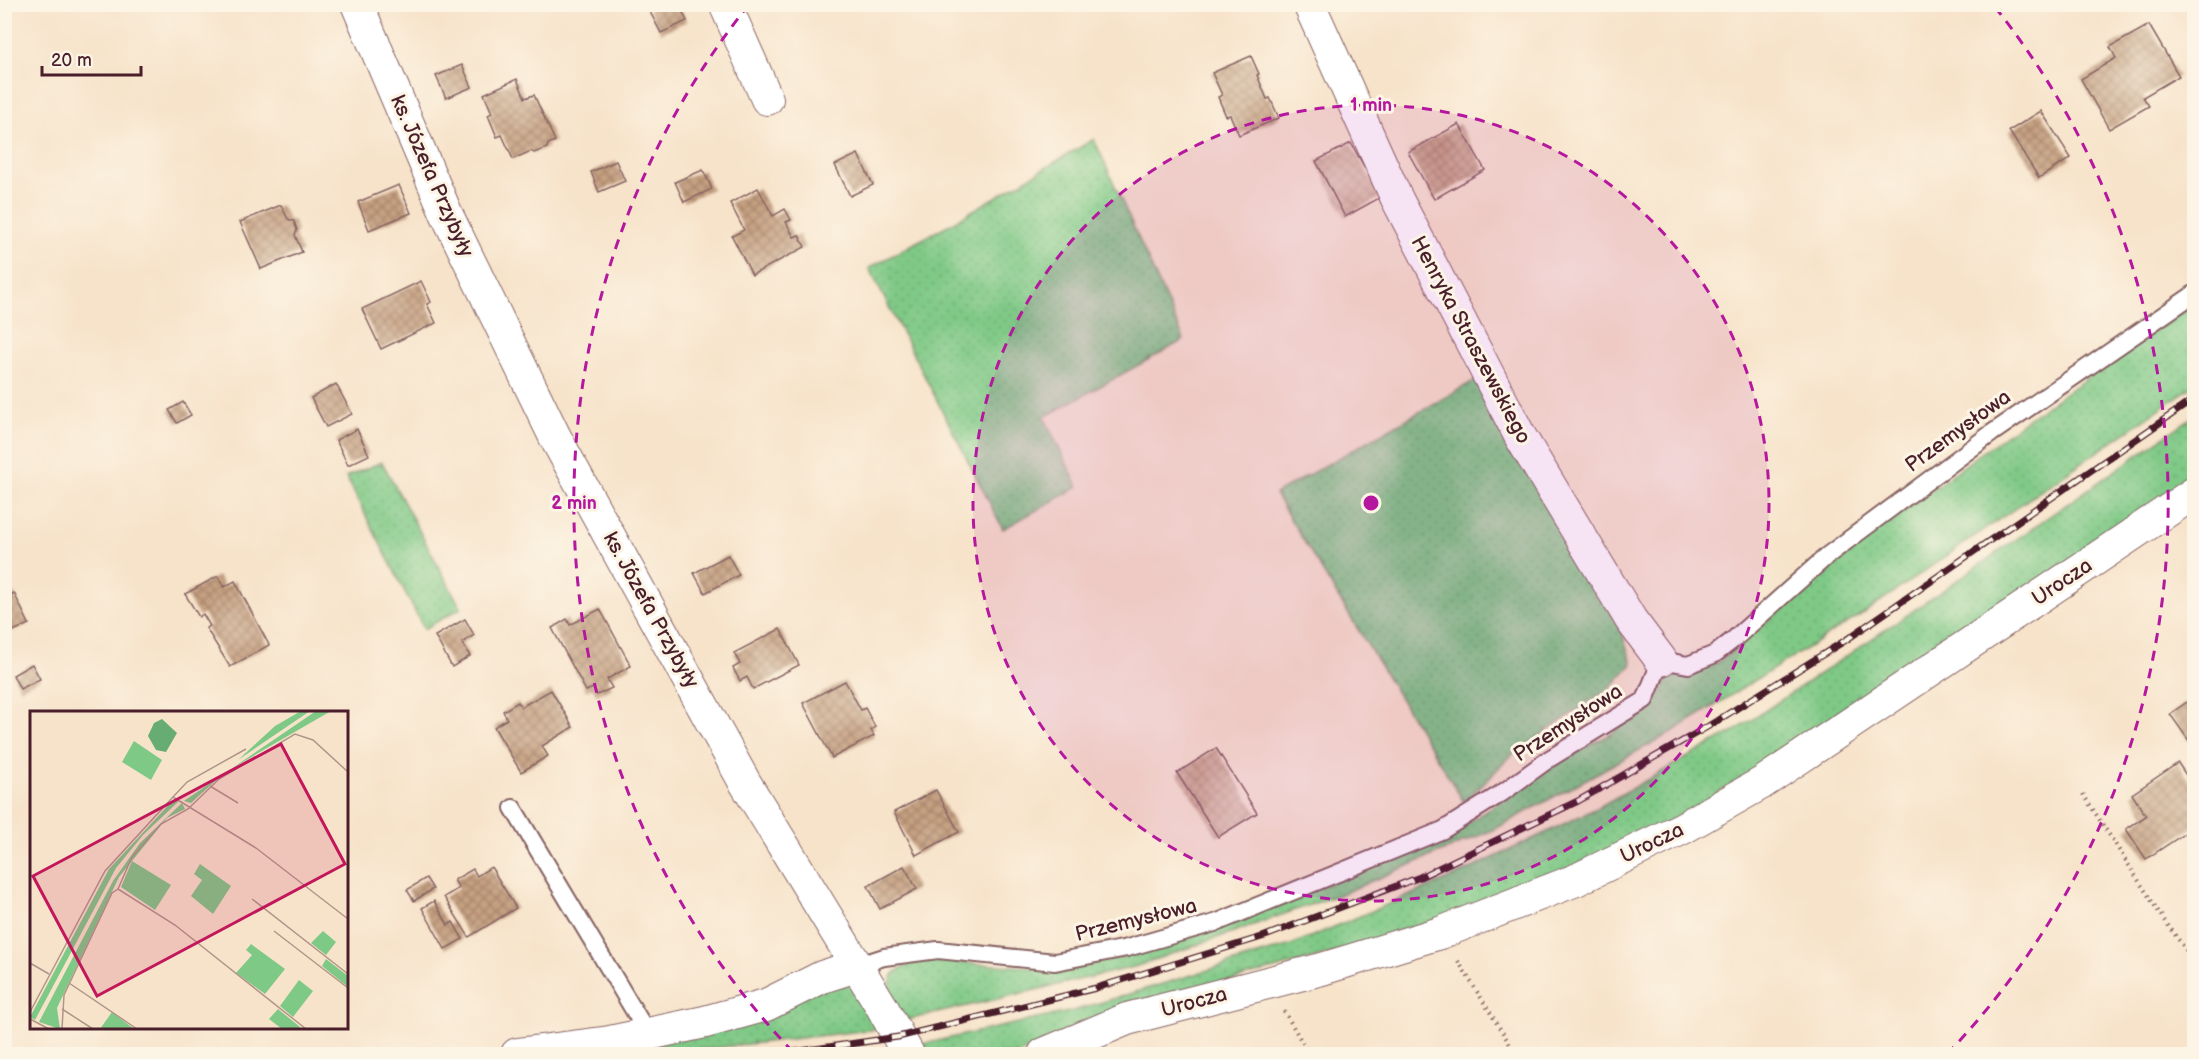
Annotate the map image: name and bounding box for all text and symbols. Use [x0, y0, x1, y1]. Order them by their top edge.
scale bar [42, 39, 141, 77]
text: 20 m [51, 50, 92, 71]
street label: ks. Józefa Przybyły [385, 91, 479, 261]
text: 1 min [1350, 95, 1392, 116]
street label: Henryka Straszewskiego [1406, 232, 1536, 448]
street label: Przemysłowa [1900, 384, 2016, 478]
text: 2 min [551, 493, 597, 514]
centre of rings [1361, 493, 1381, 513]
street label: ks. Józefa Przybyły [598, 528, 705, 693]
street label: Urocza [2027, 553, 2097, 611]
street label: Przemysłowa [1509, 679, 1627, 767]
inset map [30, 711, 348, 1029]
street label: Urocza [1616, 817, 1688, 869]
street label: Przemysłowa [1073, 893, 1199, 947]
street label: Urocza [1158, 981, 1230, 1023]

